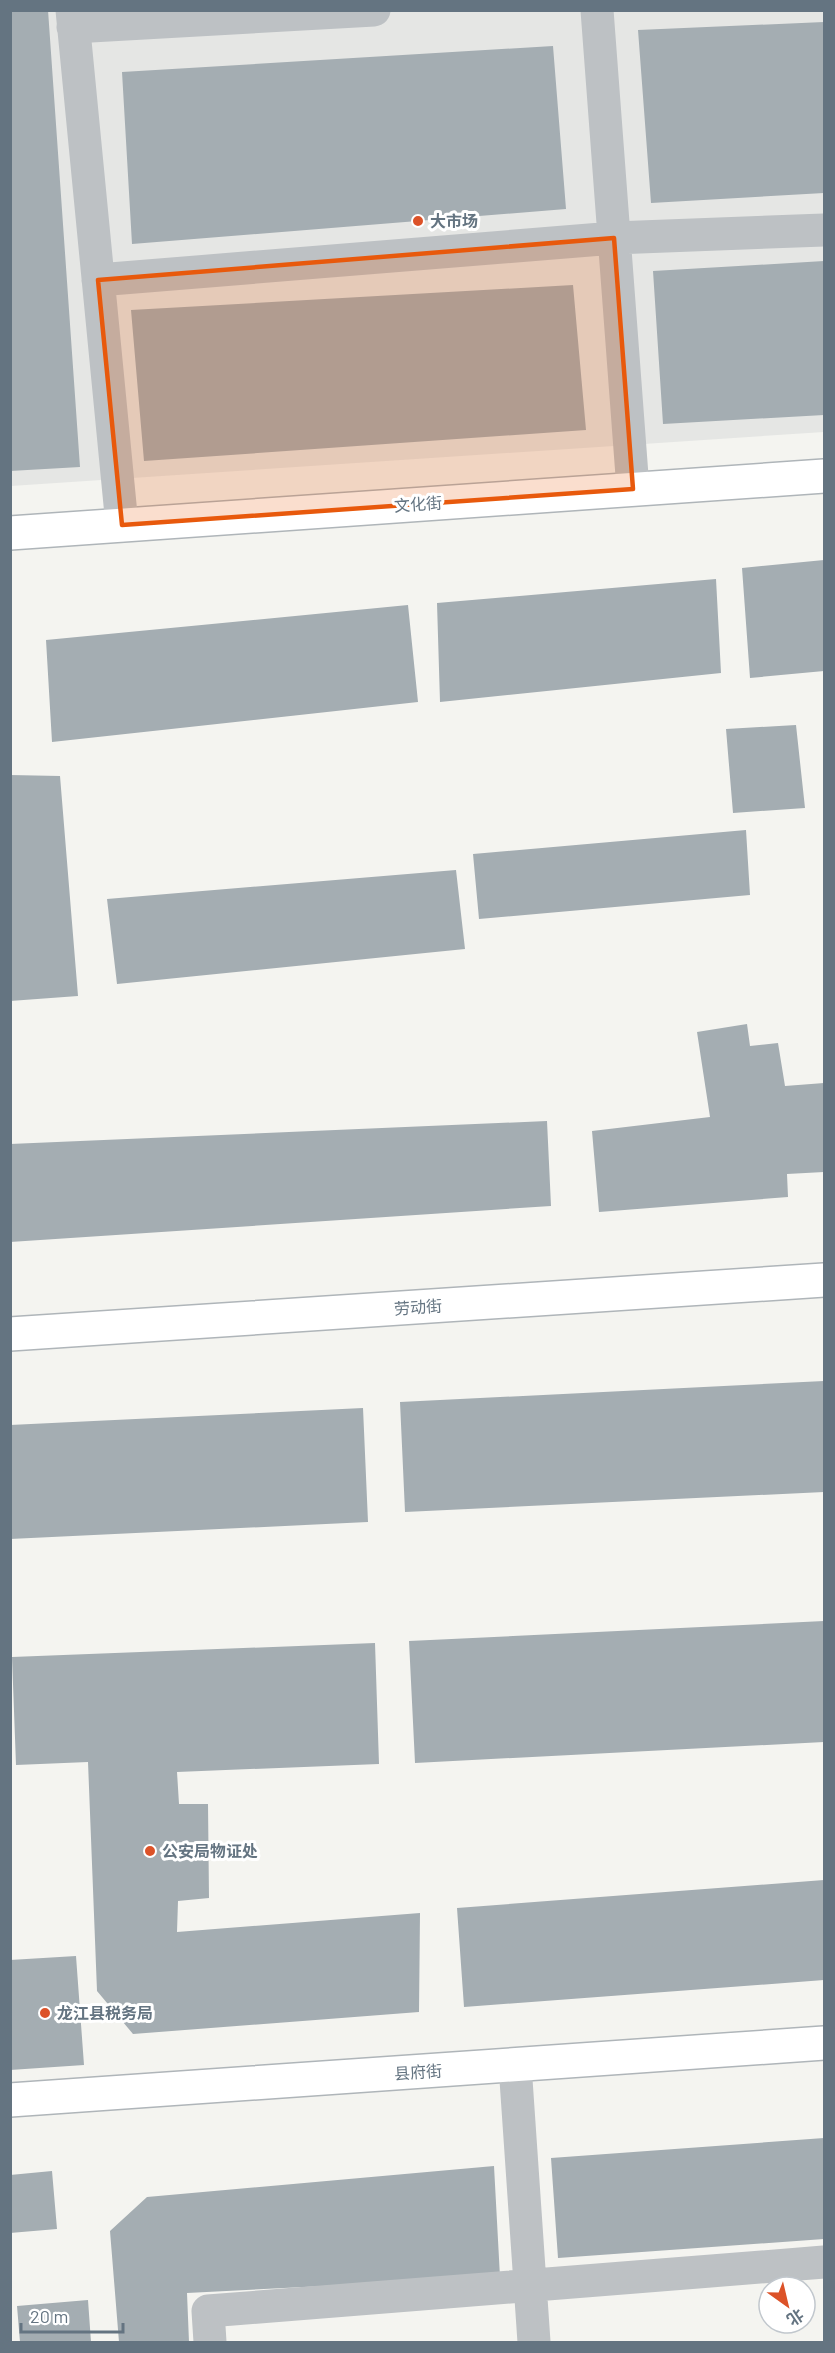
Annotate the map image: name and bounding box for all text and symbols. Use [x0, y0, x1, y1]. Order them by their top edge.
place label: 大市场 [430, 211, 478, 230]
marker: 大市场 [411, 214, 425, 228]
street label: 文化街 [393, 492, 443, 515]
street label: 劳动街 [393, 1295, 443, 1318]
place label: 公安局物证处 [162, 1841, 258, 1860]
marker: 公安局物证处 [143, 1844, 157, 1858]
place label: 龙江县税务局 [57, 2003, 153, 2022]
marker: 龙江县税务局 [38, 2006, 52, 2020]
street label: 县府街 [393, 2060, 443, 2083]
north arrow [757, 2275, 817, 2335]
scale bar [21, 2296, 123, 2334]
text: 20 m [30, 2305, 68, 2327]
text: 北 [784, 2305, 808, 2330]

